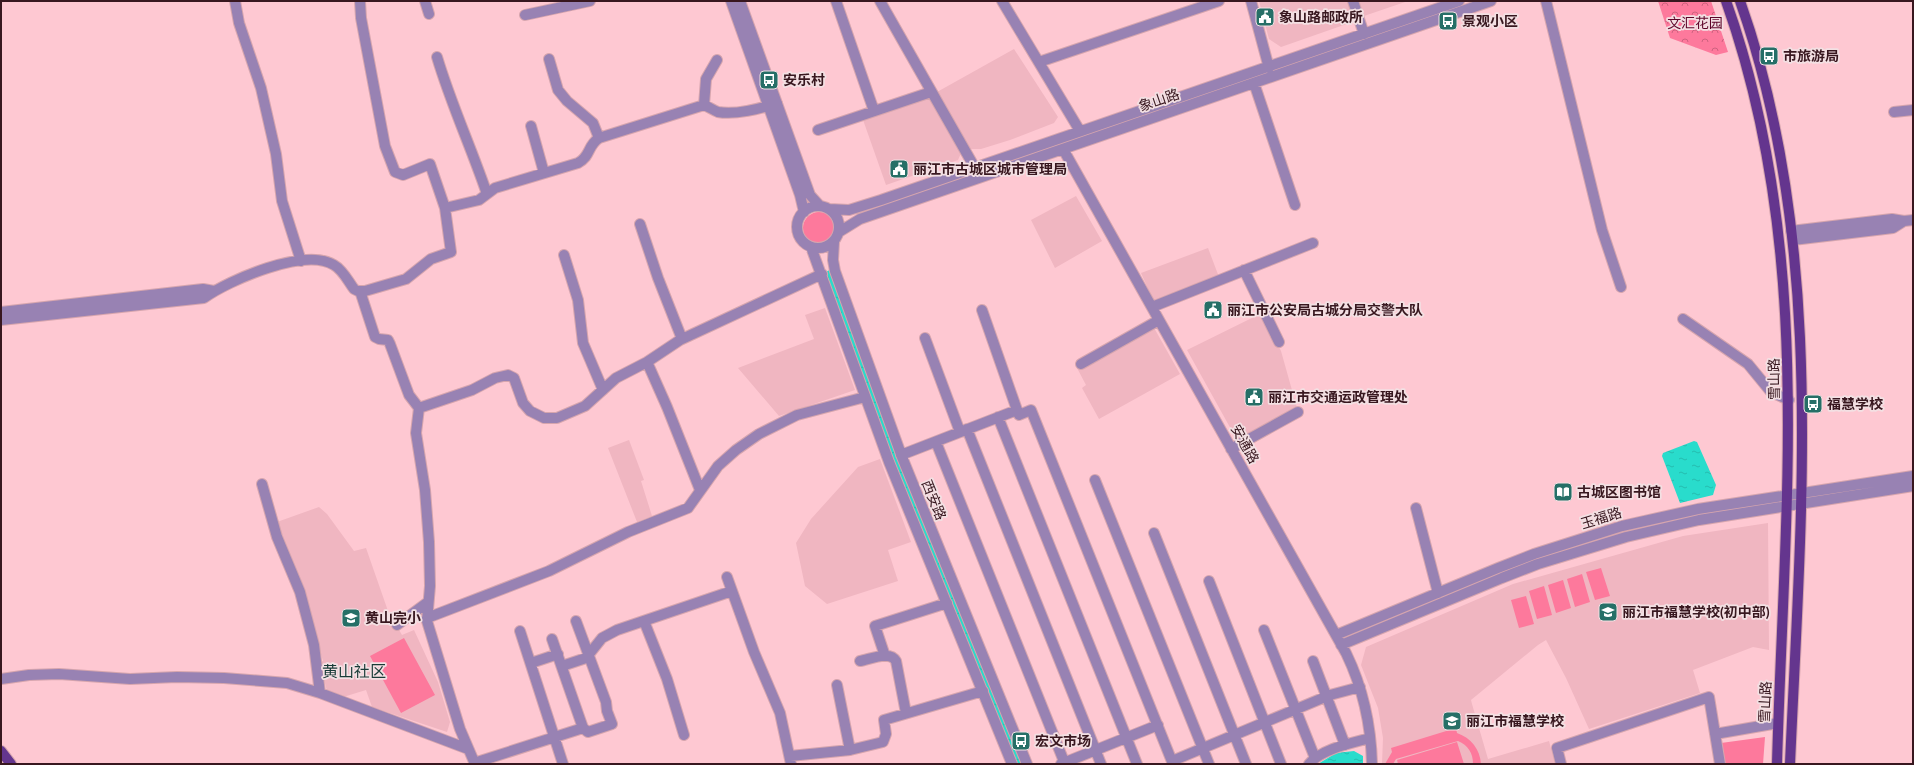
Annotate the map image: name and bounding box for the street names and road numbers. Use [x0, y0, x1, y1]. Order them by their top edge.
street label: 象山路 [1136, 85, 1181, 114]
street label: 雪山路 [1765, 358, 1782, 400]
street label: 安通路 [1228, 421, 1263, 466]
street label: 西安路 [919, 477, 950, 522]
street label: 玉福路 [1578, 503, 1623, 532]
street label: 雪山路 [1755, 681, 1774, 723]

